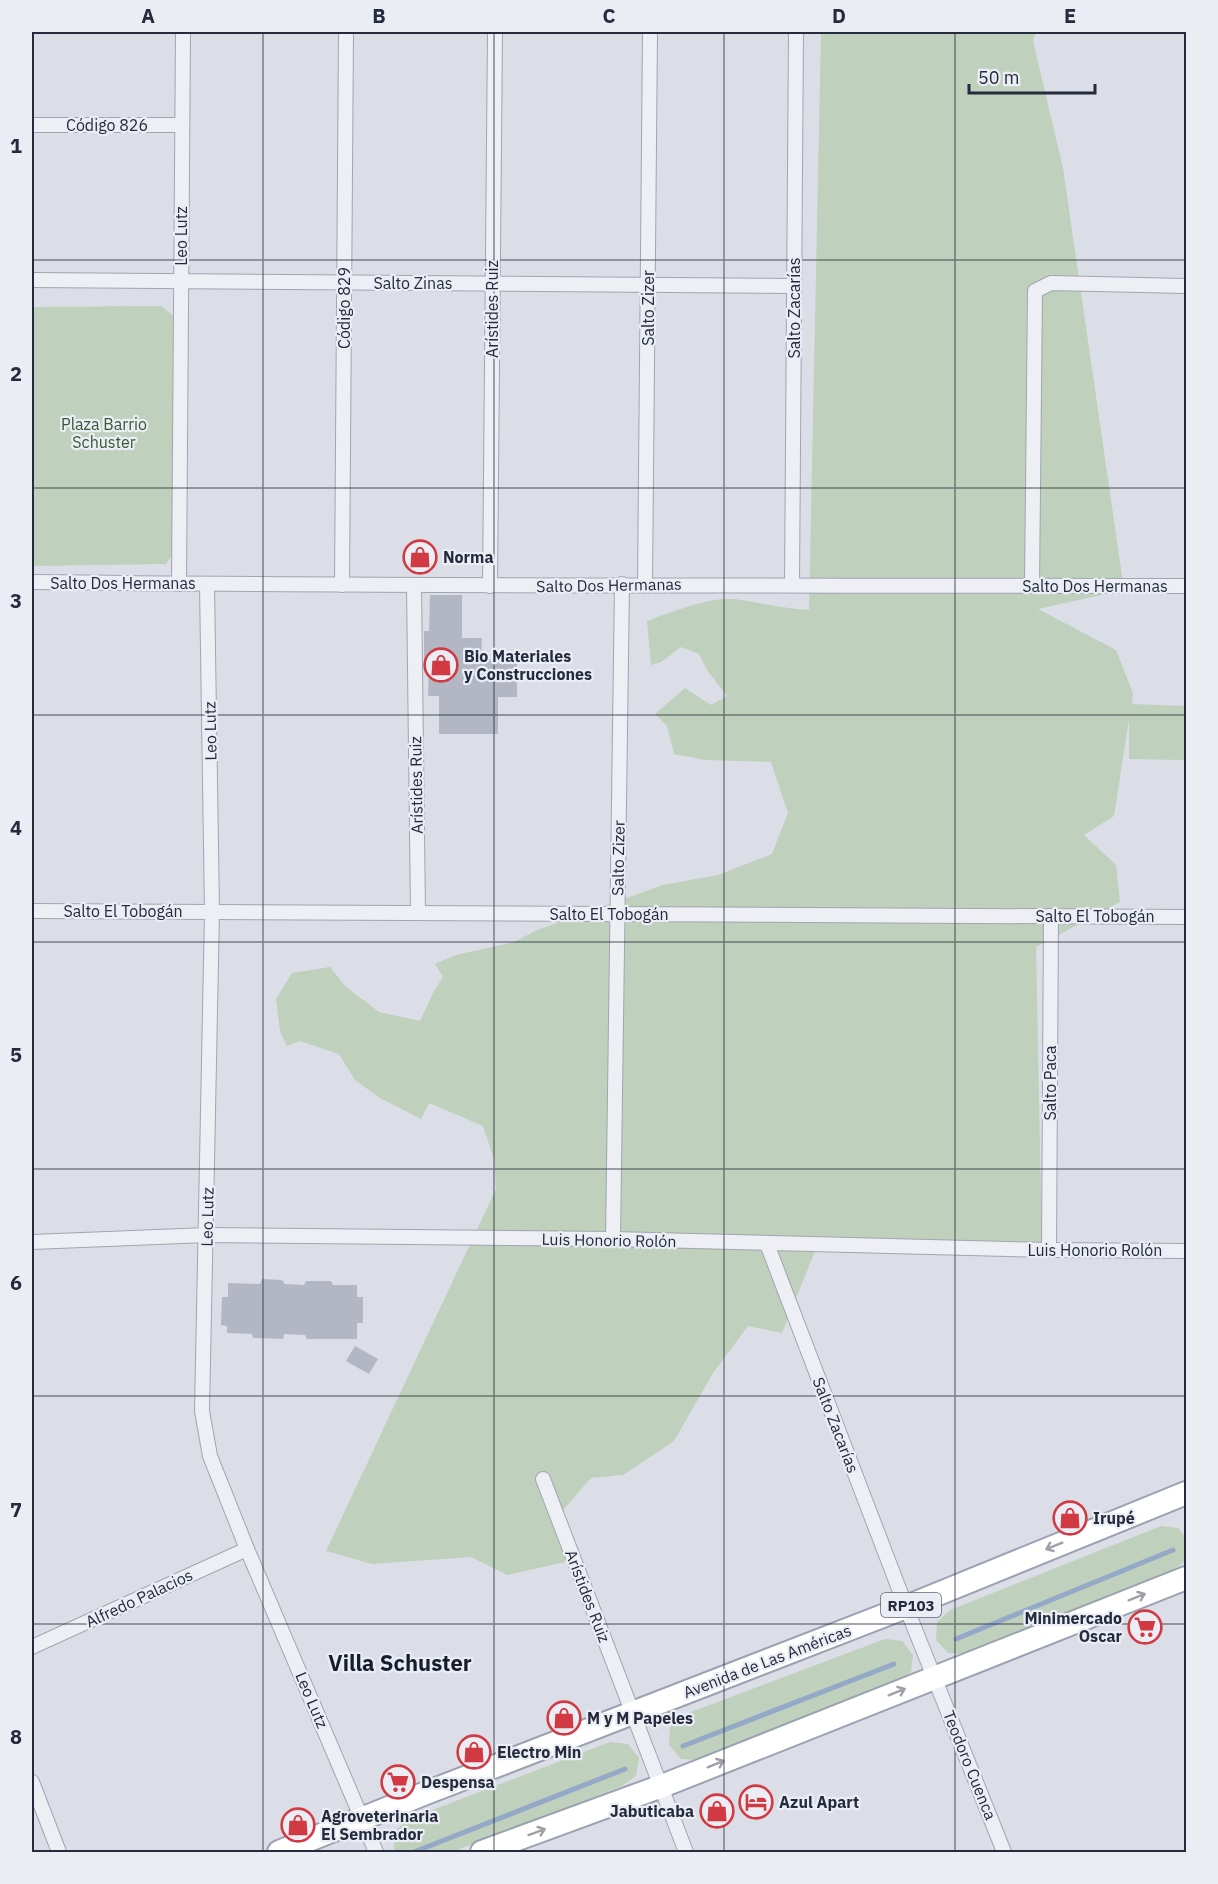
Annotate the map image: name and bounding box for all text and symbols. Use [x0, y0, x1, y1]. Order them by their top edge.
text: A [141, 2, 155, 29]
text: B [372, 2, 386, 29]
text: C [602, 2, 616, 29]
text: D [832, 2, 846, 29]
text: E [1064, 2, 1076, 29]
scale bar [969, 57, 1095, 95]
text: 50 m [978, 66, 1020, 89]
street label: Código 826 [66, 115, 148, 135]
text: 1 [10, 132, 22, 159]
street label: Leo Lutz [171, 206, 191, 266]
street label: Salto Zacarías [784, 257, 804, 359]
street label: Arístides Ruiz [482, 260, 502, 358]
street label: Código 829 [334, 267, 354, 349]
street label: Salto Zizer [638, 270, 658, 346]
street label: Salto Zinas [373, 273, 453, 293]
text: 2 [10, 360, 22, 387]
park label: Plaza Barrio Schuster [61, 414, 147, 452]
shop icon: Norma [402, 539, 438, 575]
place label: Norma [443, 547, 493, 567]
street label: Salto Dos Hermanas [50, 573, 196, 593]
street label: Salto Dos Hermanas [536, 574, 682, 596]
street label: Salto Dos Hermanas [1022, 576, 1168, 596]
text: 3 [10, 587, 22, 614]
place label: Bio Materiales y Construcciones [464, 646, 592, 684]
shop icon: Bio Materiales y Construcciones [423, 647, 459, 683]
street label: Leo Lutz [199, 701, 221, 761]
street label: Arístides Ruiz [405, 736, 427, 834]
text: 4 [10, 814, 22, 841]
street label: Salto Zizer [607, 820, 629, 896]
street label: Salto El Tobogán [63, 901, 183, 921]
street label: Salto El Tobogán [549, 904, 669, 924]
street label: Salto El Tobogán [1035, 906, 1155, 926]
text: 5 [10, 1041, 22, 1068]
street label: Salto Paca [1040, 1045, 1060, 1121]
street label: Leo Lutz [196, 1187, 218, 1247]
street label: Luis Honorio Rolón [541, 1229, 677, 1251]
street label: Luis Honorio Rolón [1028, 1240, 1162, 1260]
text: 6 [10, 1269, 22, 1296]
street label: Salto Zacarías [809, 1374, 863, 1476]
text: 7 [10, 1496, 22, 1523]
shop icon: Irupé [1052, 1500, 1088, 1536]
place label: Irupé [1093, 1508, 1135, 1528]
one-way arrow [1046, 1541, 1064, 1552]
street label: Arístides Ruiz [561, 1547, 615, 1645]
street label: Alfredo Palacios [82, 1564, 196, 1632]
one-way arrow [1128, 1591, 1146, 1602]
road number: RP103 [881, 1593, 941, 1617]
place label: Minimercado Oscar [1024, 1608, 1123, 1646]
supermarket icon: Minimercado Oscar [1127, 1609, 1163, 1645]
street label: Avenida de Las Américas [680, 1620, 854, 1702]
district label: Villa Schuster [328, 1648, 472, 1677]
street label: Leo Lutz [291, 1669, 333, 1731]
one-way arrow [888, 1686, 906, 1697]
shop icon: M y M Papeles [546, 1700, 582, 1736]
street label: Teodoro Cuenca [939, 1707, 1001, 1823]
place label: M y M Papeles [587, 1708, 693, 1728]
text: 8 [10, 1723, 22, 1750]
shop icon: Electro Min [456, 1734, 492, 1770]
place label: Electro Min [497, 1742, 581, 1762]
one-way arrow [706, 1758, 725, 1769]
supermarket icon: Despensa [380, 1764, 416, 1800]
place label: Despensa [421, 1772, 495, 1792]
hotel icon: Azul Apart [738, 1784, 774, 1820]
place label: Azul Apart [779, 1792, 859, 1812]
shop icon: Jabuticaba [699, 1793, 735, 1829]
place label: Jabuticaba [610, 1801, 694, 1821]
place label: Agroveterinaria El Sembrador [321, 1806, 438, 1844]
shop icon: Agroveterinaria El Sembrador [280, 1807, 316, 1843]
one-way arrow [527, 1826, 546, 1837]

